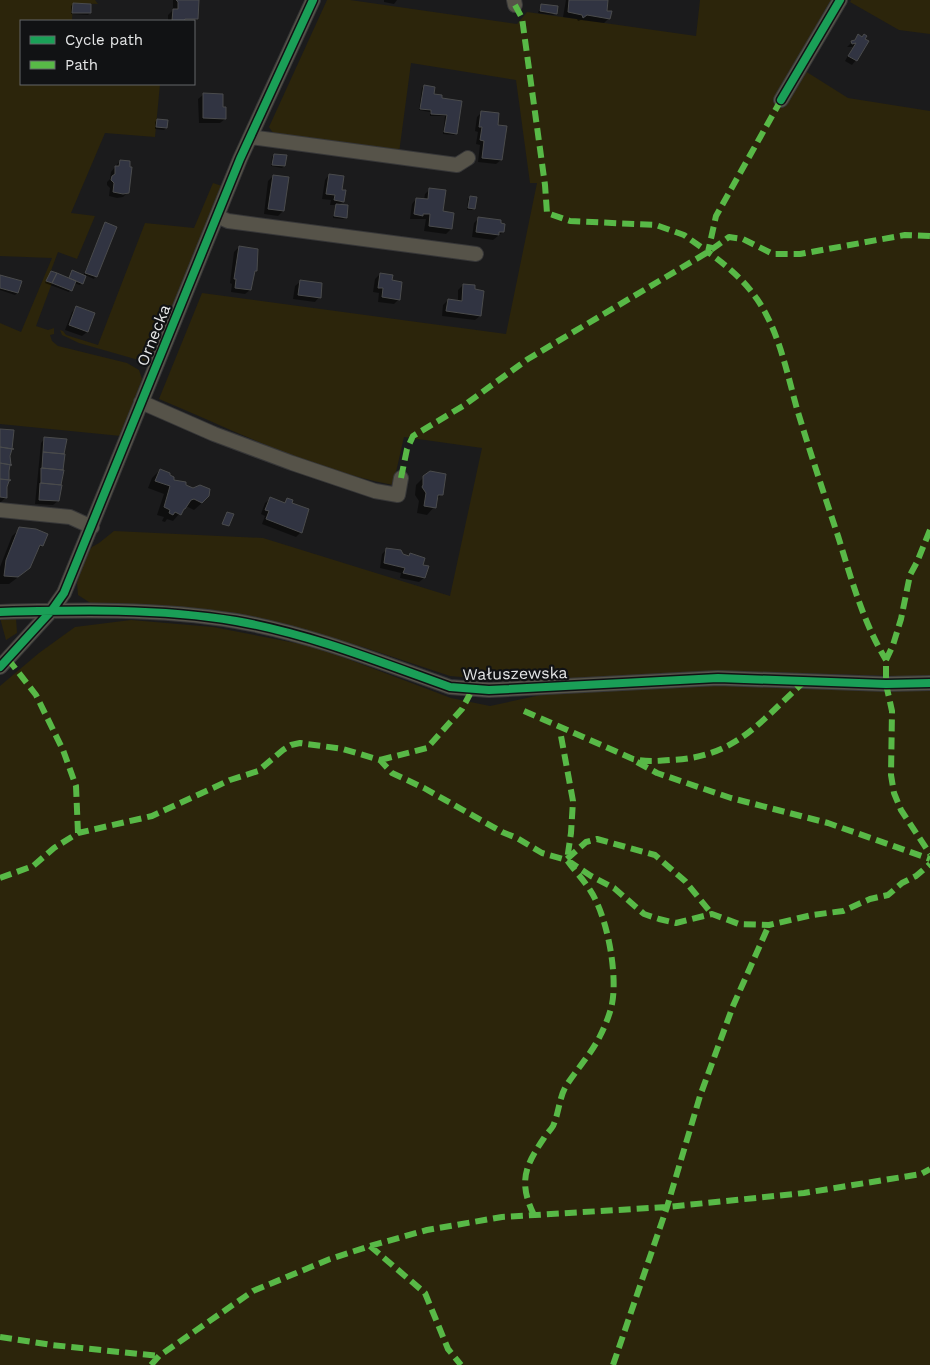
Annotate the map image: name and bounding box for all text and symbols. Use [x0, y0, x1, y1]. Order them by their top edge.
legend [20, 20, 195, 85]
text: Cycle path [65, 31, 143, 49]
text: Path [65, 56, 98, 74]
street label: Ornecka [133, 302, 174, 369]
street label: Wałuszewska [462, 663, 568, 684]

